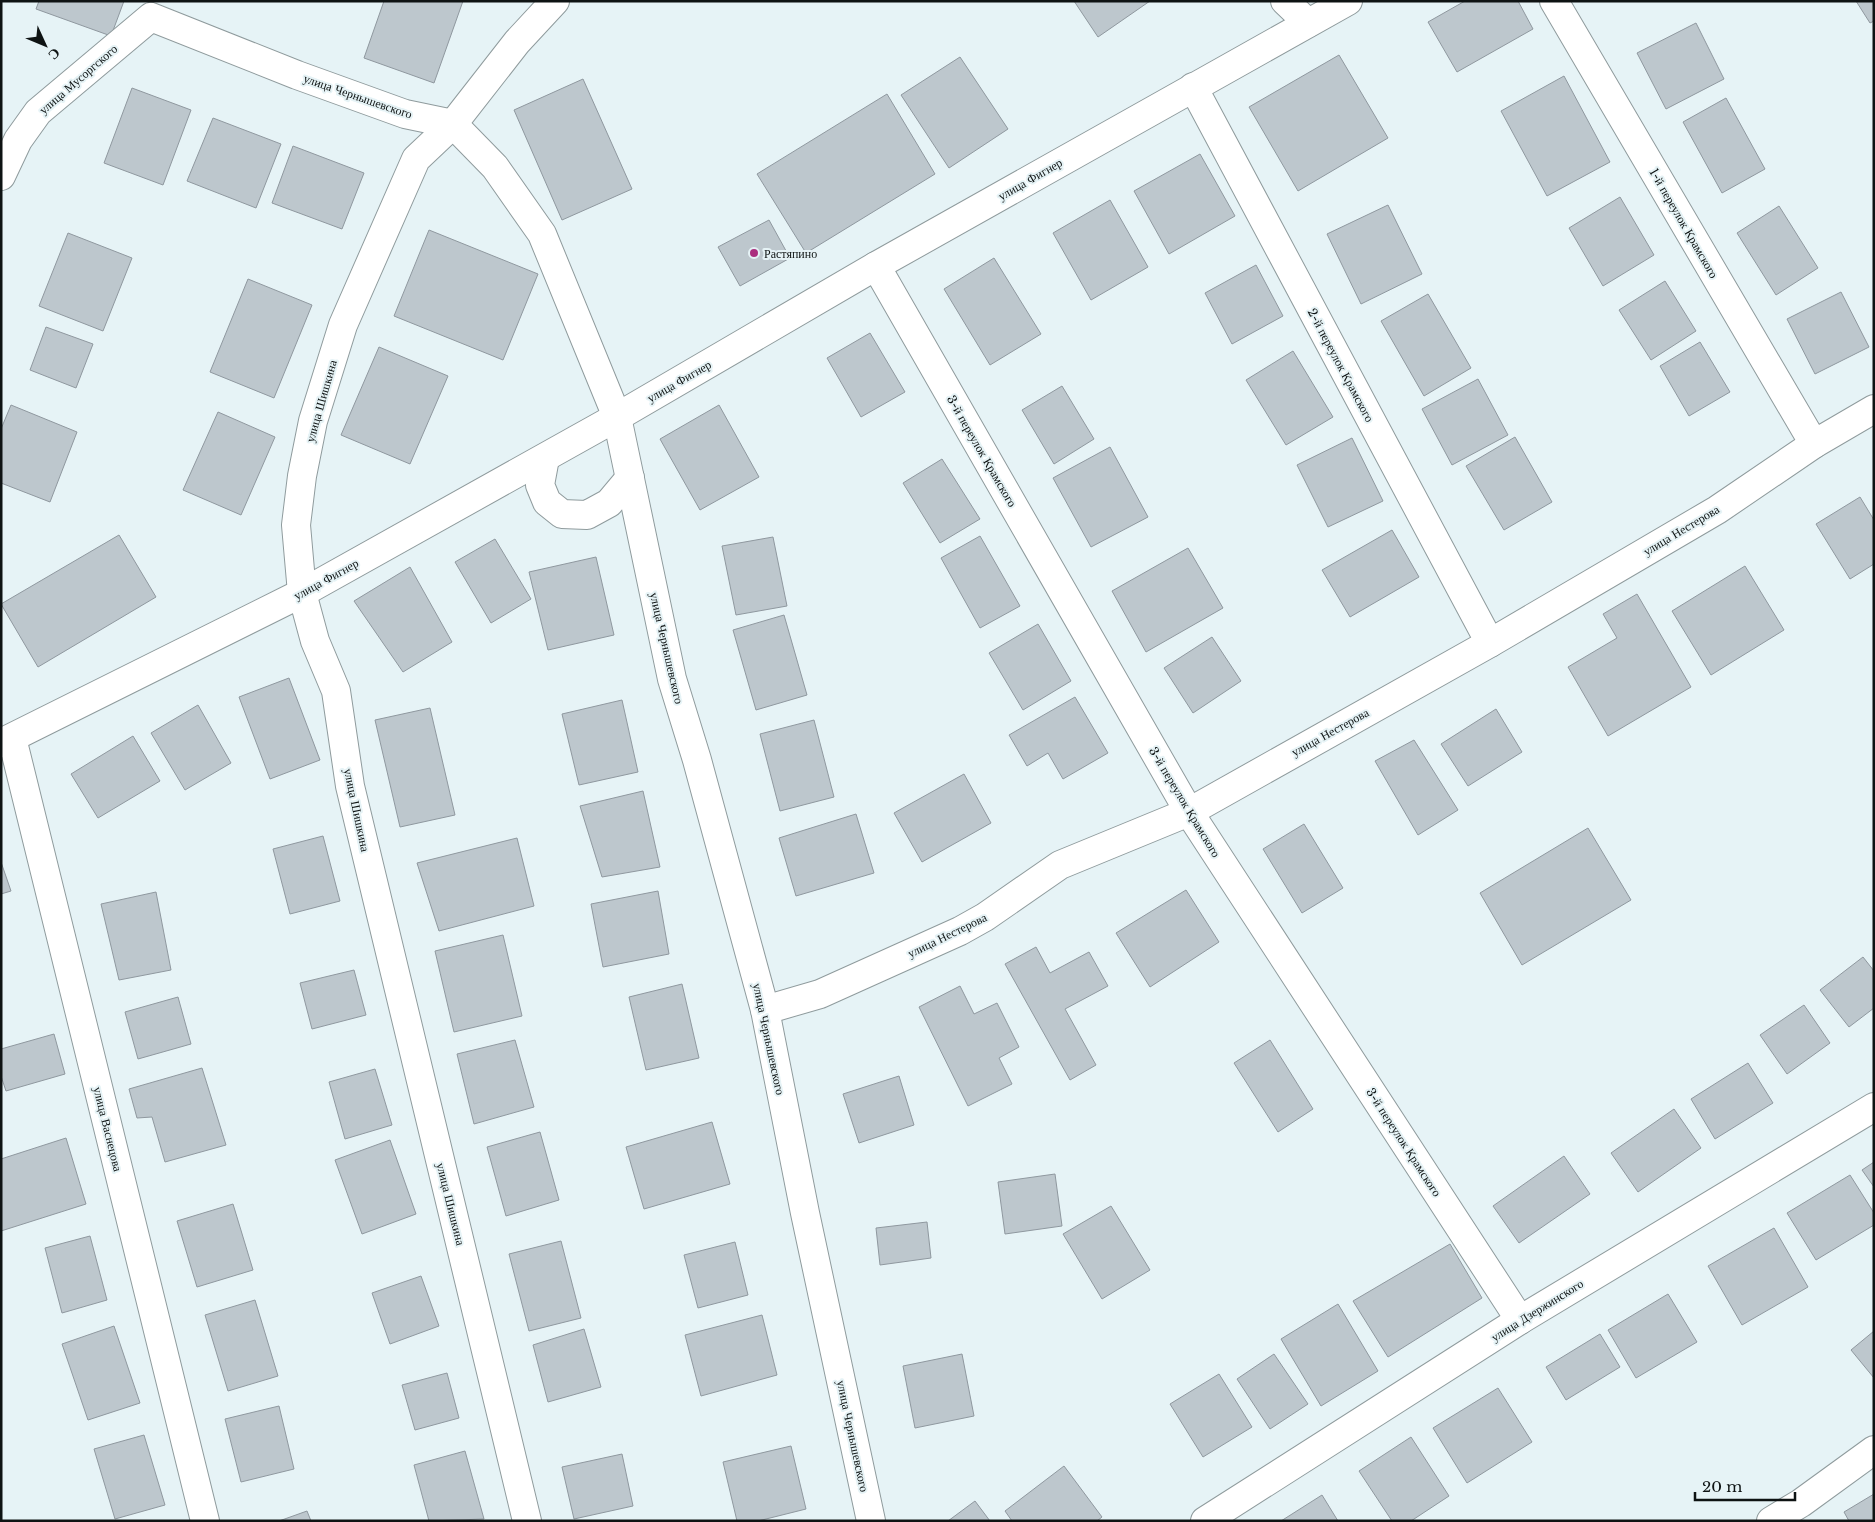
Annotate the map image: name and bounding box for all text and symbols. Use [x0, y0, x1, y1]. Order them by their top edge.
north arrow [20, 20, 70, 70]
street label: улица Мусоргского [36, 41, 120, 117]
text: С [44, 44, 64, 64]
street label: улица Чернышевского [302, 70, 414, 122]
street label: улица Фигнер [995, 155, 1065, 203]
street label: 1-й переулок Крамского [1646, 165, 1722, 281]
place label: Растяпино [764, 246, 817, 261]
marker: Растяпино [748, 247, 760, 259]
street label: 2-й переулок Крамского [1305, 306, 1377, 424]
street label: улица Фигнер [644, 357, 714, 405]
street label: улица Шишкина [302, 358, 340, 444]
street label: 3-й переулок Крамского [944, 393, 1020, 509]
street label: улица Нестерова [1640, 501, 1722, 559]
street label: улица Фигнер [291, 555, 361, 603]
street label: улица Чернышевского [647, 591, 687, 705]
street label: улица Нестерова [1289, 704, 1372, 759]
street label: 3-й переулок Крамского [1146, 744, 1224, 860]
street label: улица Шишкина [341, 767, 373, 854]
street label: улица Нестерова [905, 909, 990, 961]
street label: улица Чернышевского [750, 982, 788, 1096]
street label: улица Васнецова [90, 1085, 126, 1174]
street label: 3-й переулок Крамского [1363, 1085, 1445, 1199]
street label: улица Шишкина [433, 1161, 469, 1248]
street label: улица Дзержинского [1488, 1276, 1586, 1344]
street label: улица Чернышевского [834, 1379, 872, 1493]
scale bar [1695, 1470, 1795, 1502]
text: 20 m [1702, 1477, 1742, 1496]

